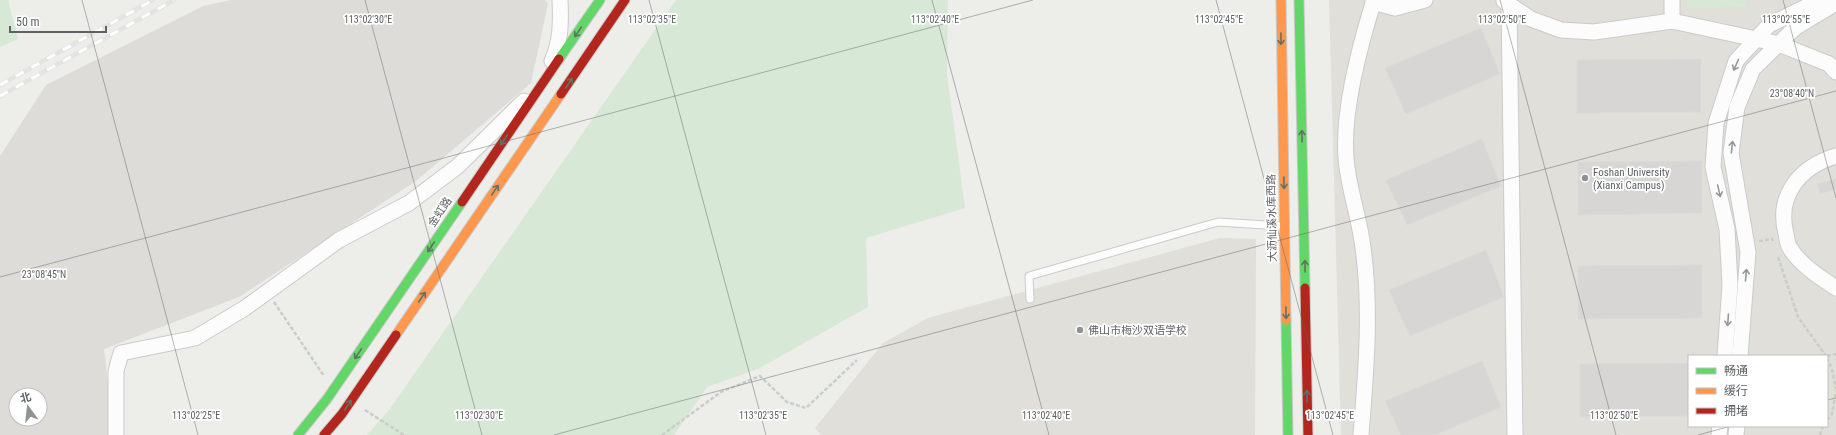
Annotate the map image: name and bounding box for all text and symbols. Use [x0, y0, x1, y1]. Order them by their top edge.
scale bar [10, 8, 106, 34]
text: 113°02'30"E [344, 14, 392, 25]
text: 113°02'35"E [628, 14, 676, 25]
text: 113°02'40"E [911, 14, 959, 25]
text: 113°02'45"E [1195, 14, 1243, 25]
text: 113°02'50"E [1478, 14, 1526, 25]
text: 113°02'55"E [1762, 14, 1810, 25]
text: 50 m [16, 15, 40, 29]
one-way arrow [574, 26, 582, 37]
one-way arrow [1277, 32, 1285, 45]
one-way arrow [1731, 59, 1739, 71]
one-way arrow [565, 78, 573, 89]
text: 23°08'40"N [1770, 88, 1814, 99]
one-way arrow [1298, 130, 1306, 143]
one-way arrow [500, 134, 508, 145]
one-way arrow [1728, 141, 1736, 154]
place label: Foshan University (Xianxi Campus) [1593, 166, 1670, 192]
marker: Foshan University (Xianxi Campus) [1580, 173, 1590, 183]
street label: 大沥仙溪水库西路 [1265, 174, 1279, 262]
one-way arrow [1280, 176, 1287, 189]
one-way arrow [1715, 184, 1723, 197]
one-way arrow [491, 185, 499, 196]
street label: 金虹路 [425, 195, 455, 229]
one-way arrow [427, 241, 435, 252]
one-way arrow [1301, 260, 1309, 273]
text: 23°08'45"N [22, 269, 66, 280]
one-way arrow [1743, 269, 1750, 282]
one-way arrow [418, 292, 426, 303]
one-way arrow [1282, 306, 1290, 319]
one-way arrow [1724, 313, 1731, 326]
place label: 佛山市梅沙双语学校 [1088, 324, 1187, 337]
marker: 佛山市梅沙双语学校 [1075, 325, 1085, 335]
one-way arrow [354, 348, 362, 359]
legend [1688, 355, 1828, 427]
text: 畅通 [1724, 364, 1748, 378]
text: 缓行 [1724, 384, 1748, 398]
north arrow [8, 387, 48, 427]
text: 北 [19, 390, 33, 406]
one-way arrow [1303, 390, 1311, 403]
one-way arrow [344, 399, 352, 410]
text: 拥堵 [1724, 404, 1748, 418]
text: 113°02'25"E [172, 410, 220, 421]
text: 113°02'30"E [455, 410, 503, 421]
text: 113°02'35"E [739, 410, 787, 421]
text: 113°02'40"E [1022, 410, 1070, 421]
text: 113°02'45"E [1306, 410, 1354, 421]
text: 113°02'50"E [1590, 410, 1638, 421]

